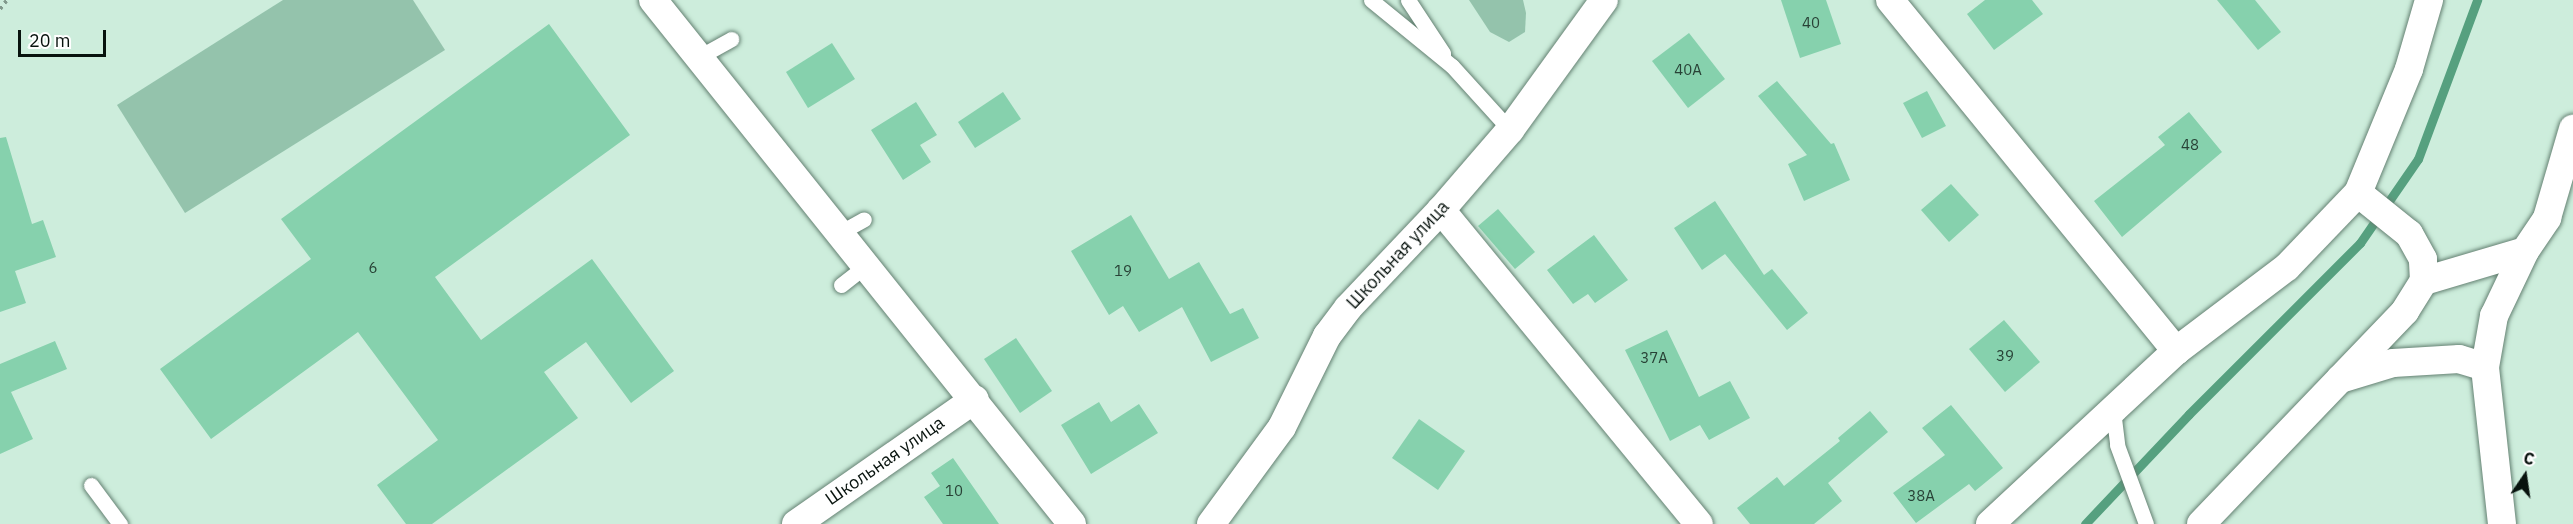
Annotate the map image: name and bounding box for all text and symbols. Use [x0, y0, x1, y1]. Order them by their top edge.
house number: 40 [1802, 14, 1820, 32]
scale bar [21, 18, 110, 56]
text: 20 m [29, 29, 71, 52]
house number: 40А [1674, 61, 1702, 79]
house number: 48 [2181, 136, 2199, 154]
street label: Школьная улица [1342, 196, 1454, 314]
house number: 6 [369, 259, 377, 277]
house number: 19 [1114, 262, 1132, 280]
house number: 39 [1996, 347, 2014, 365]
house number: 37А [1640, 349, 1668, 367]
street label: Школьная улица [821, 412, 949, 510]
north arrow [2495, 446, 2555, 506]
text: С [2522, 448, 2536, 469]
house number: 10 [945, 482, 963, 500]
house number: 38А [1907, 487, 1935, 505]

